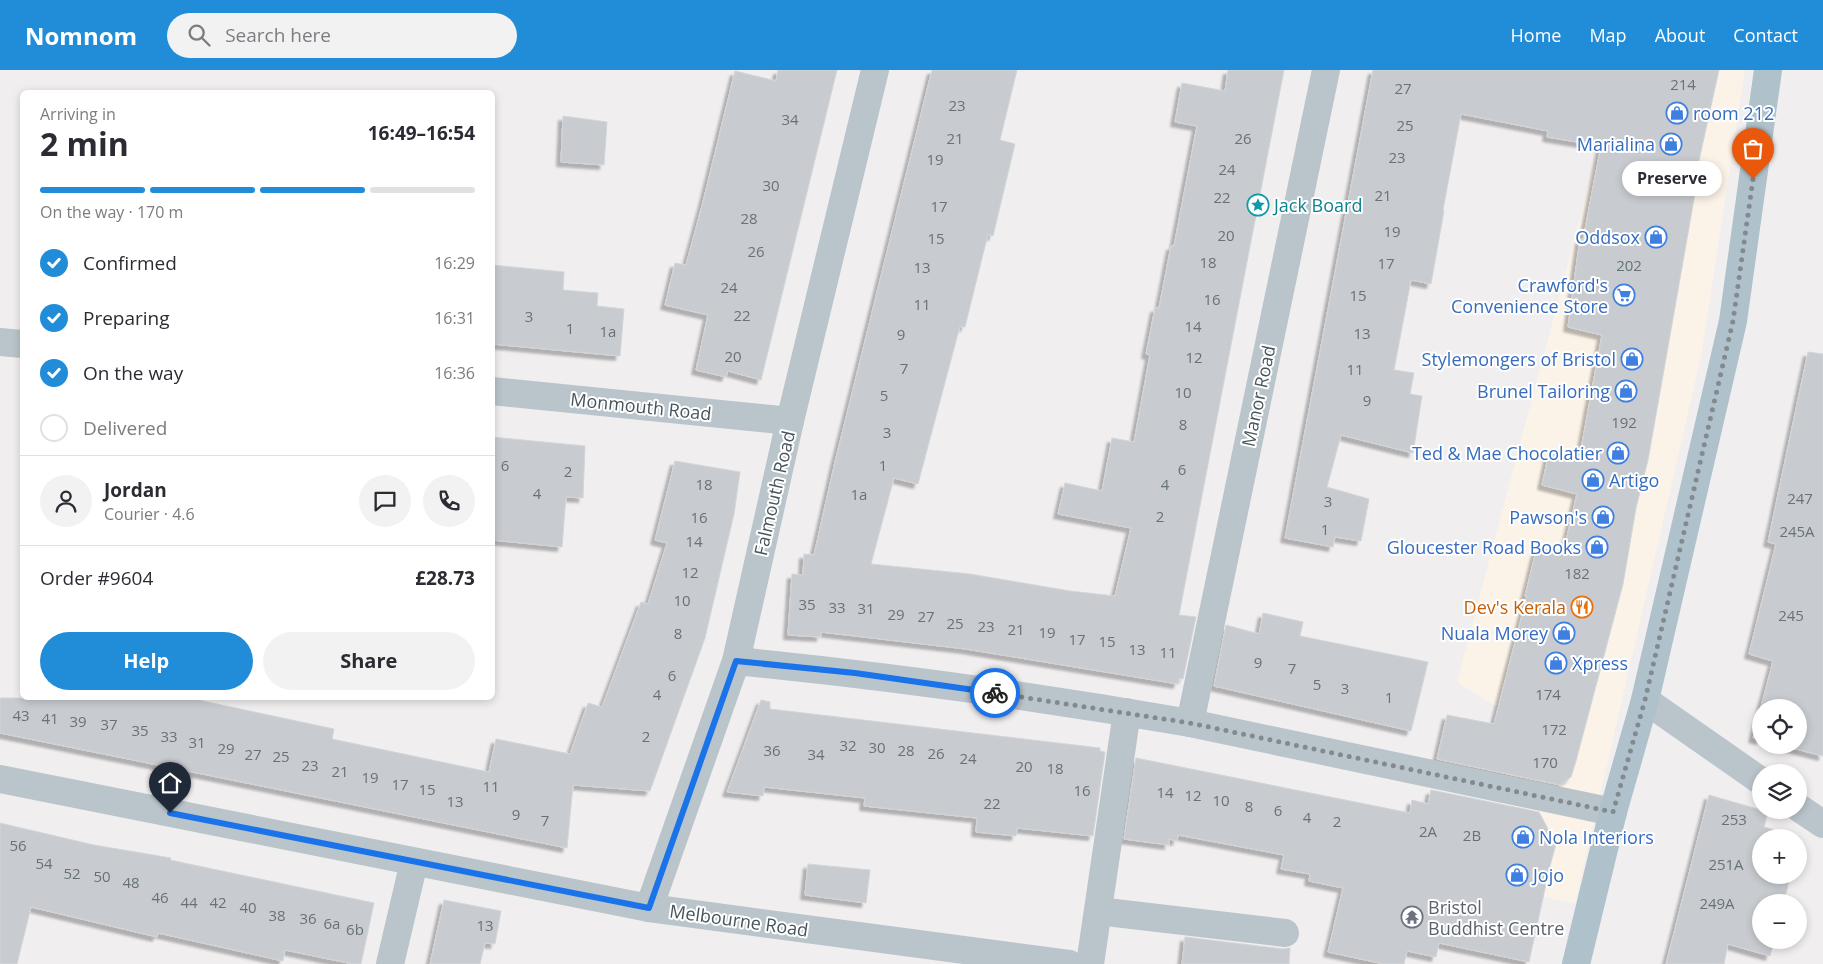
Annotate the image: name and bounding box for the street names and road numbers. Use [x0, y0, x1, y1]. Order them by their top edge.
street label: Manor Road [1236, 343, 1280, 449]
street label: Monmouth Road [569, 387, 713, 425]
street label: Falmouth Road [748, 428, 800, 558]
street label: Melbourne Road [668, 898, 810, 942]

